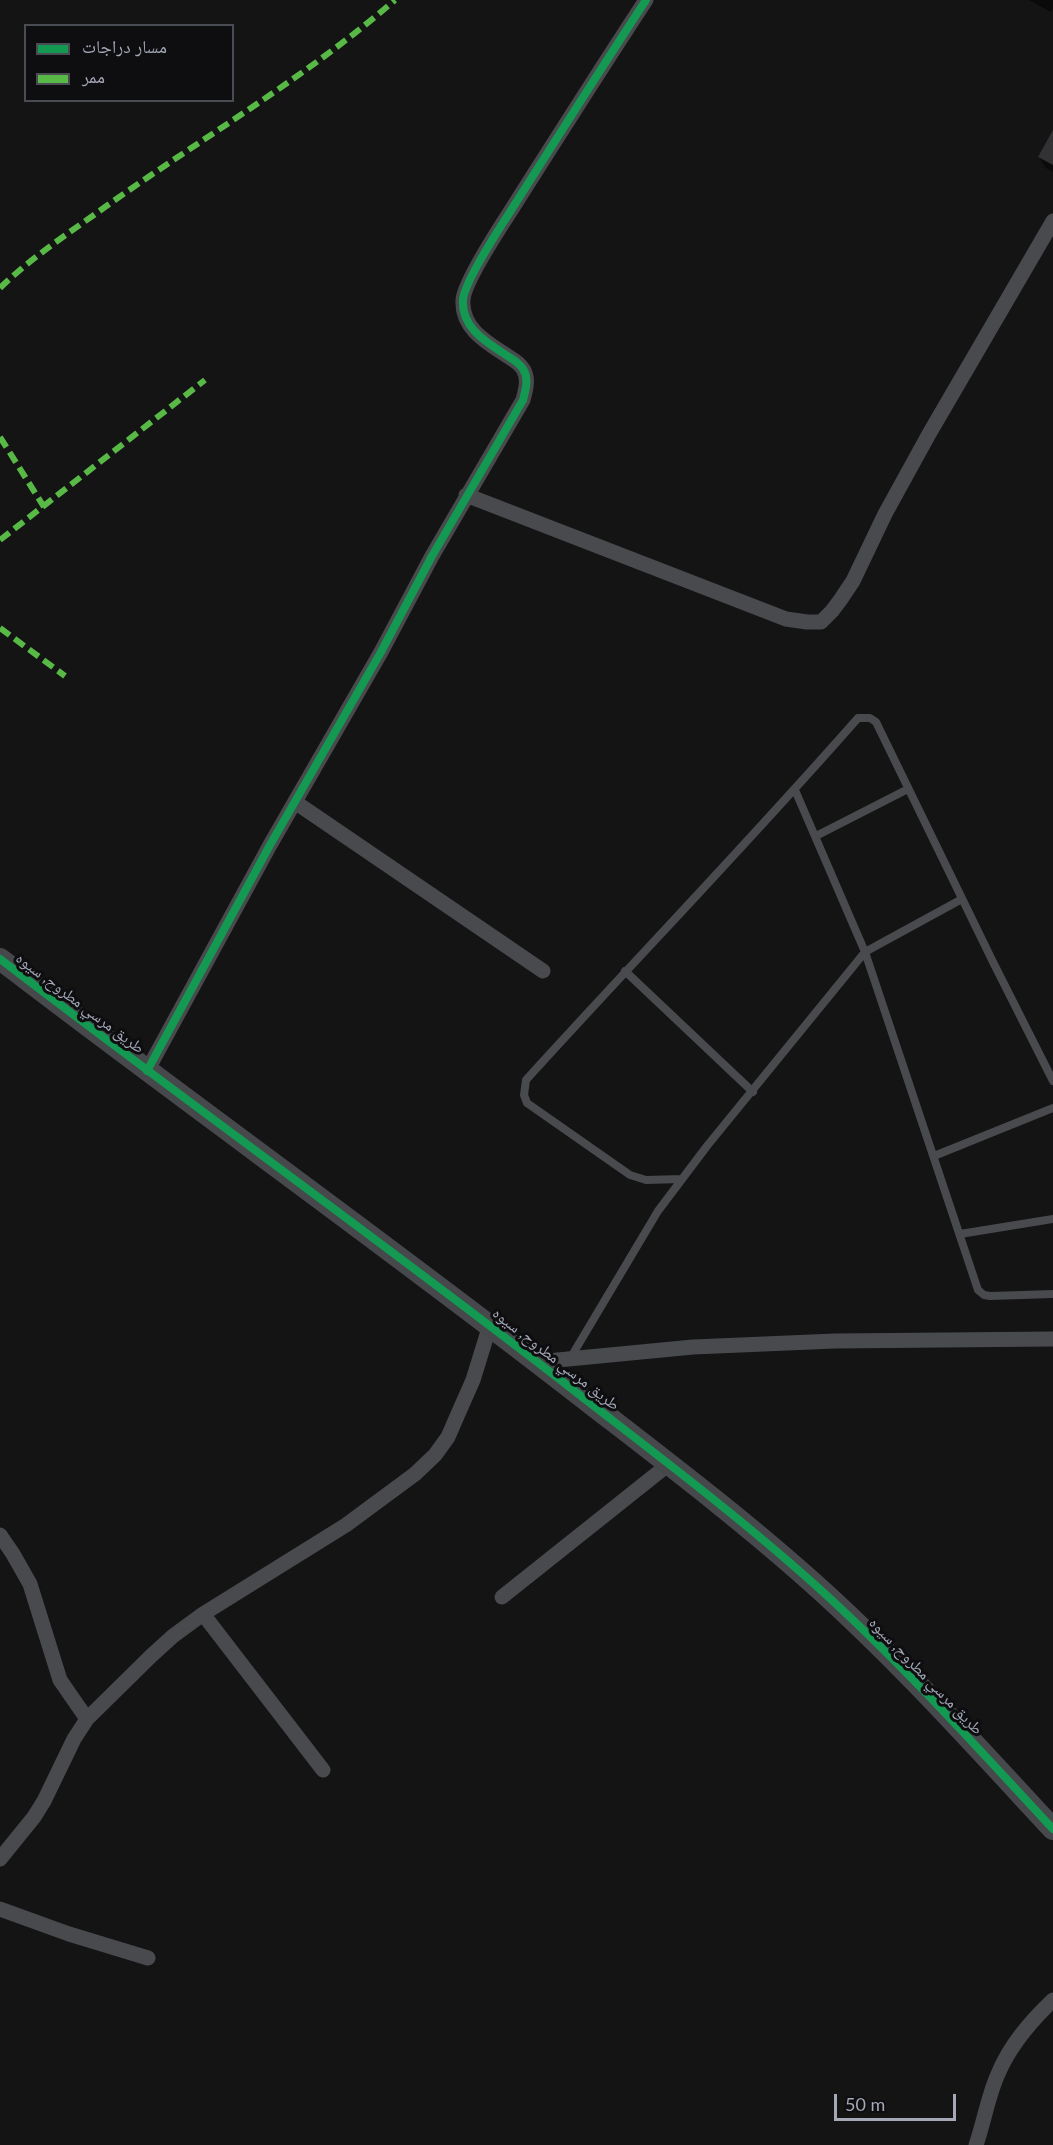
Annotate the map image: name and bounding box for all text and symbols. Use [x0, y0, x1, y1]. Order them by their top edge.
legend [24, 24, 234, 102]
text: مسار دراجات [82, 35, 167, 57]
text: ممر [82, 65, 105, 87]
street label: طريق مرسي مطروح, سيوه [12, 948, 148, 1058]
street label: طريق مرسي مطروح, سيوه [489, 1303, 623, 1415]
street label: طريق مرسي مطروح, سيوه [865, 1613, 987, 1739]
scale bar [837, 2082, 958, 2120]
text: 50 m [845, 2093, 885, 2115]

